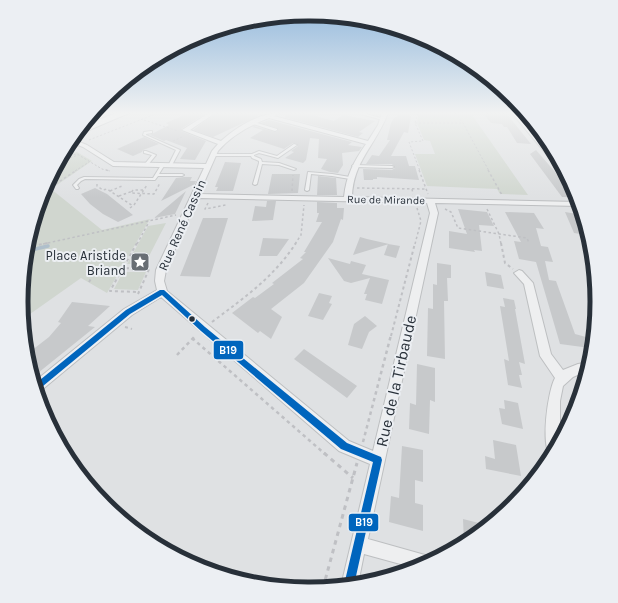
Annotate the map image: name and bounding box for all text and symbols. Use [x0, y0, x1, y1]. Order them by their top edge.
street label: Rue René Cassin [155, 177, 209, 273]
street label: Rue de Mirande [347, 193, 425, 207]
place label: Place Aristide Briand [46, 248, 126, 278]
place icon: Place Aristide Briand [129, 251, 151, 273]
street label: Rue de la Tirbaude [372, 313, 420, 449]
unlabelled marker [187, 314, 197, 324]
line badge: B19 [213, 340, 244, 360]
text: B19 [219, 344, 237, 357]
line badge: B19 [348, 513, 379, 532]
text: B19 [355, 516, 373, 529]

